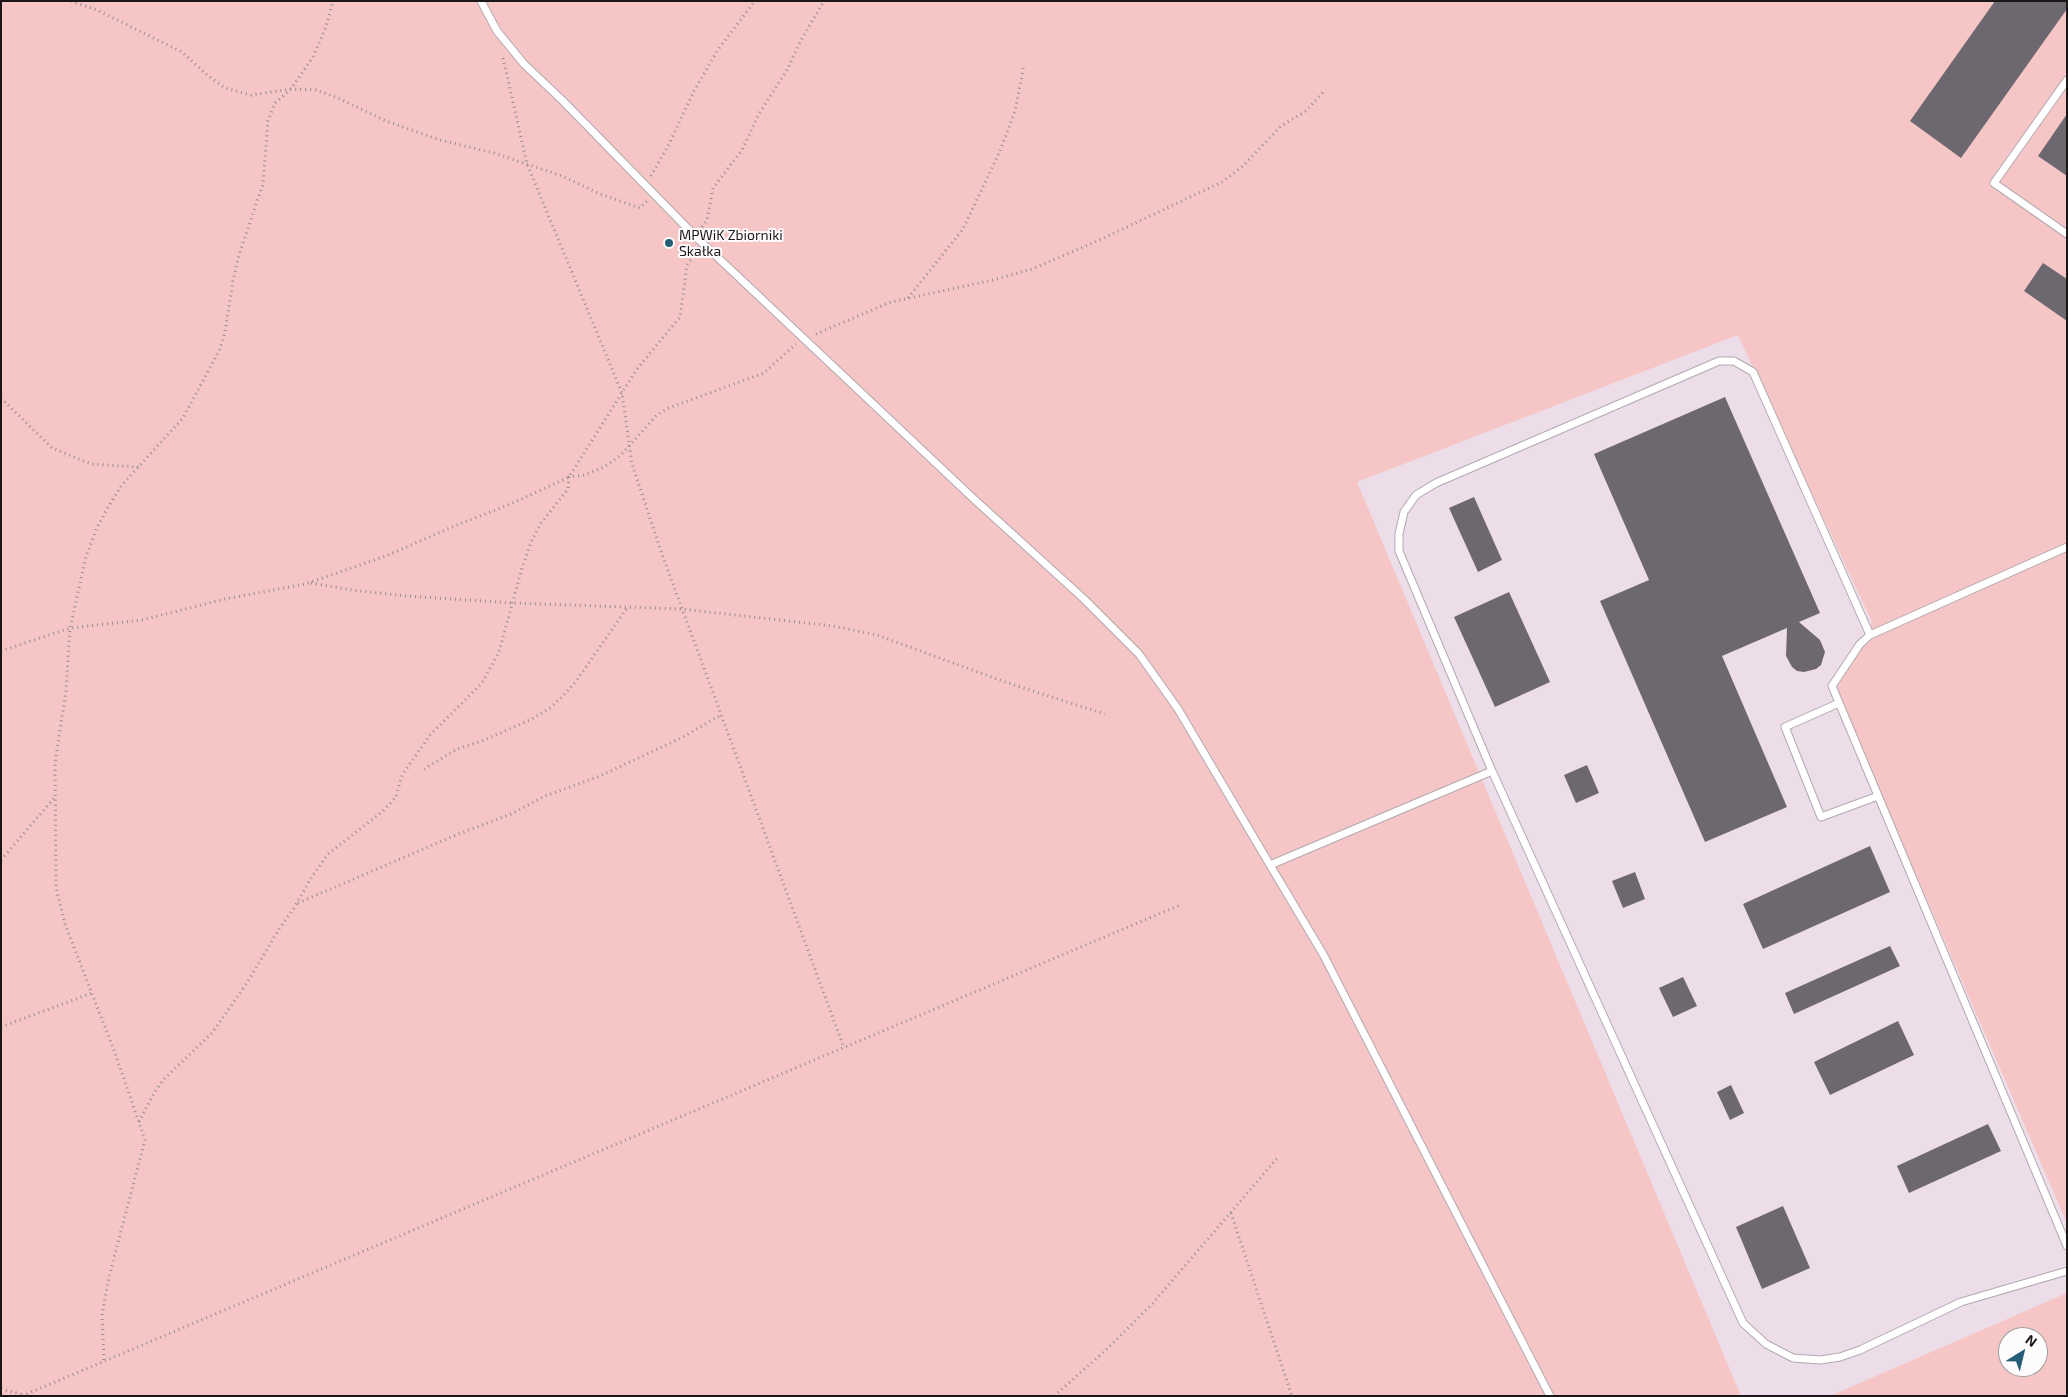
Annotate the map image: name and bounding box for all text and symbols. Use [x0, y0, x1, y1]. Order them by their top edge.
place label: MPWiK Zbiorniki Skałka [679, 227, 783, 260]
marker: MPWiK Zbiorniki Skałka [663, 237, 675, 249]
north arrow [1998, 1327, 2048, 1377]
text: N [2022, 1330, 2041, 1350]

